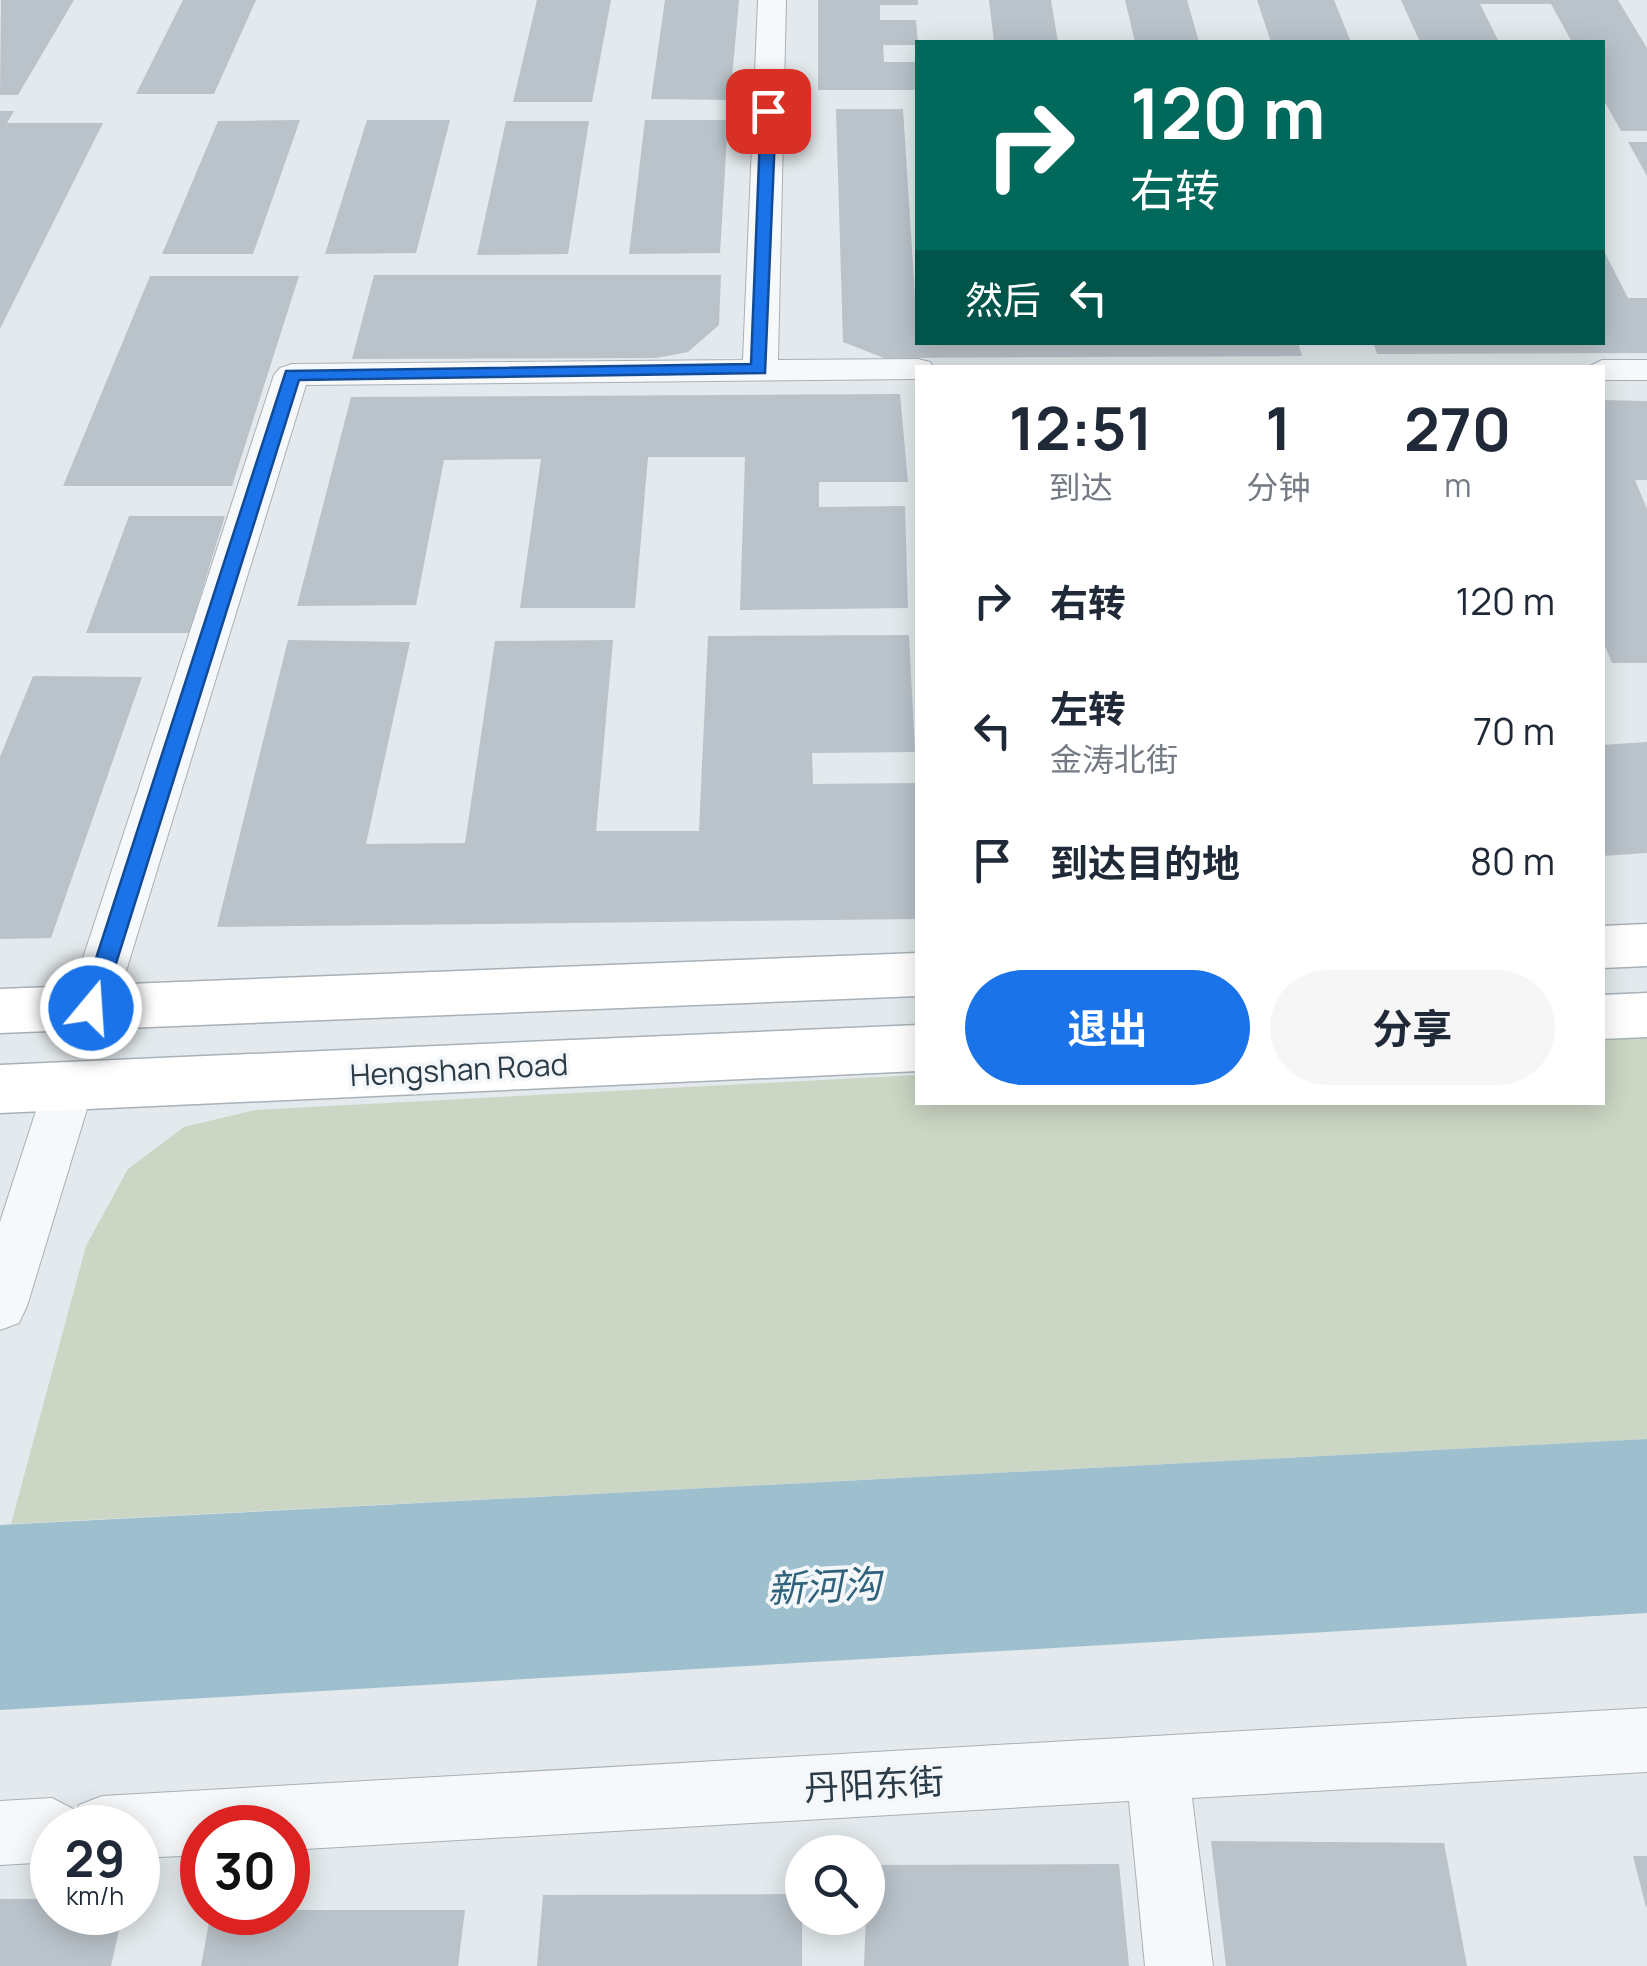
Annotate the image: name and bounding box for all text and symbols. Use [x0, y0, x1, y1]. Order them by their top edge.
text: 120 m [1130, 64, 1325, 160]
pin [726, 69, 811, 154]
icon: right [965, 80, 1095, 210]
icon: arrive [741, 84, 796, 139]
text: 右转 [1130, 159, 1220, 221]
icon: left [1061, 270, 1116, 325]
text: 然后 [965, 273, 1041, 325]
text: 12:51 [1009, 386, 1153, 468]
text: 1 [1265, 386, 1292, 468]
text: 270 [1404, 387, 1511, 469]
text: m [1444, 463, 1471, 507]
text: 到达 [1049, 465, 1113, 509]
text: 分钟 [1246, 465, 1310, 509]
icon: right [965, 573, 1020, 628]
text: 120 m [1456, 574, 1555, 626]
text: 右转 [1050, 576, 1126, 628]
text: 左转 [1050, 682, 1126, 734]
icon: left [965, 703, 1020, 758]
text: 70 m [1473, 704, 1555, 756]
text: 金涛北街 [1050, 737, 1178, 781]
icon: arrive [965, 833, 1020, 888]
text: 80 m [1470, 834, 1555, 886]
text: 到达目的地 [1050, 836, 1240, 888]
position arrow [39, 956, 143, 1060]
button: 退出 [965, 970, 1250, 1085]
button: 分享 [1270, 970, 1555, 1085]
street label: Hengshan Road [349, 1043, 569, 1095]
water label: 新河沟 [766, 1556, 886, 1614]
street label: 丹阳东街 [803, 1756, 945, 1812]
speed limit sign: 30 [180, 1805, 310, 1935]
text: 29 [65, 1824, 125, 1892]
map controls [785, 1835, 885, 1935]
button: search [785, 1835, 885, 1935]
text: km/h [66, 1878, 124, 1913]

